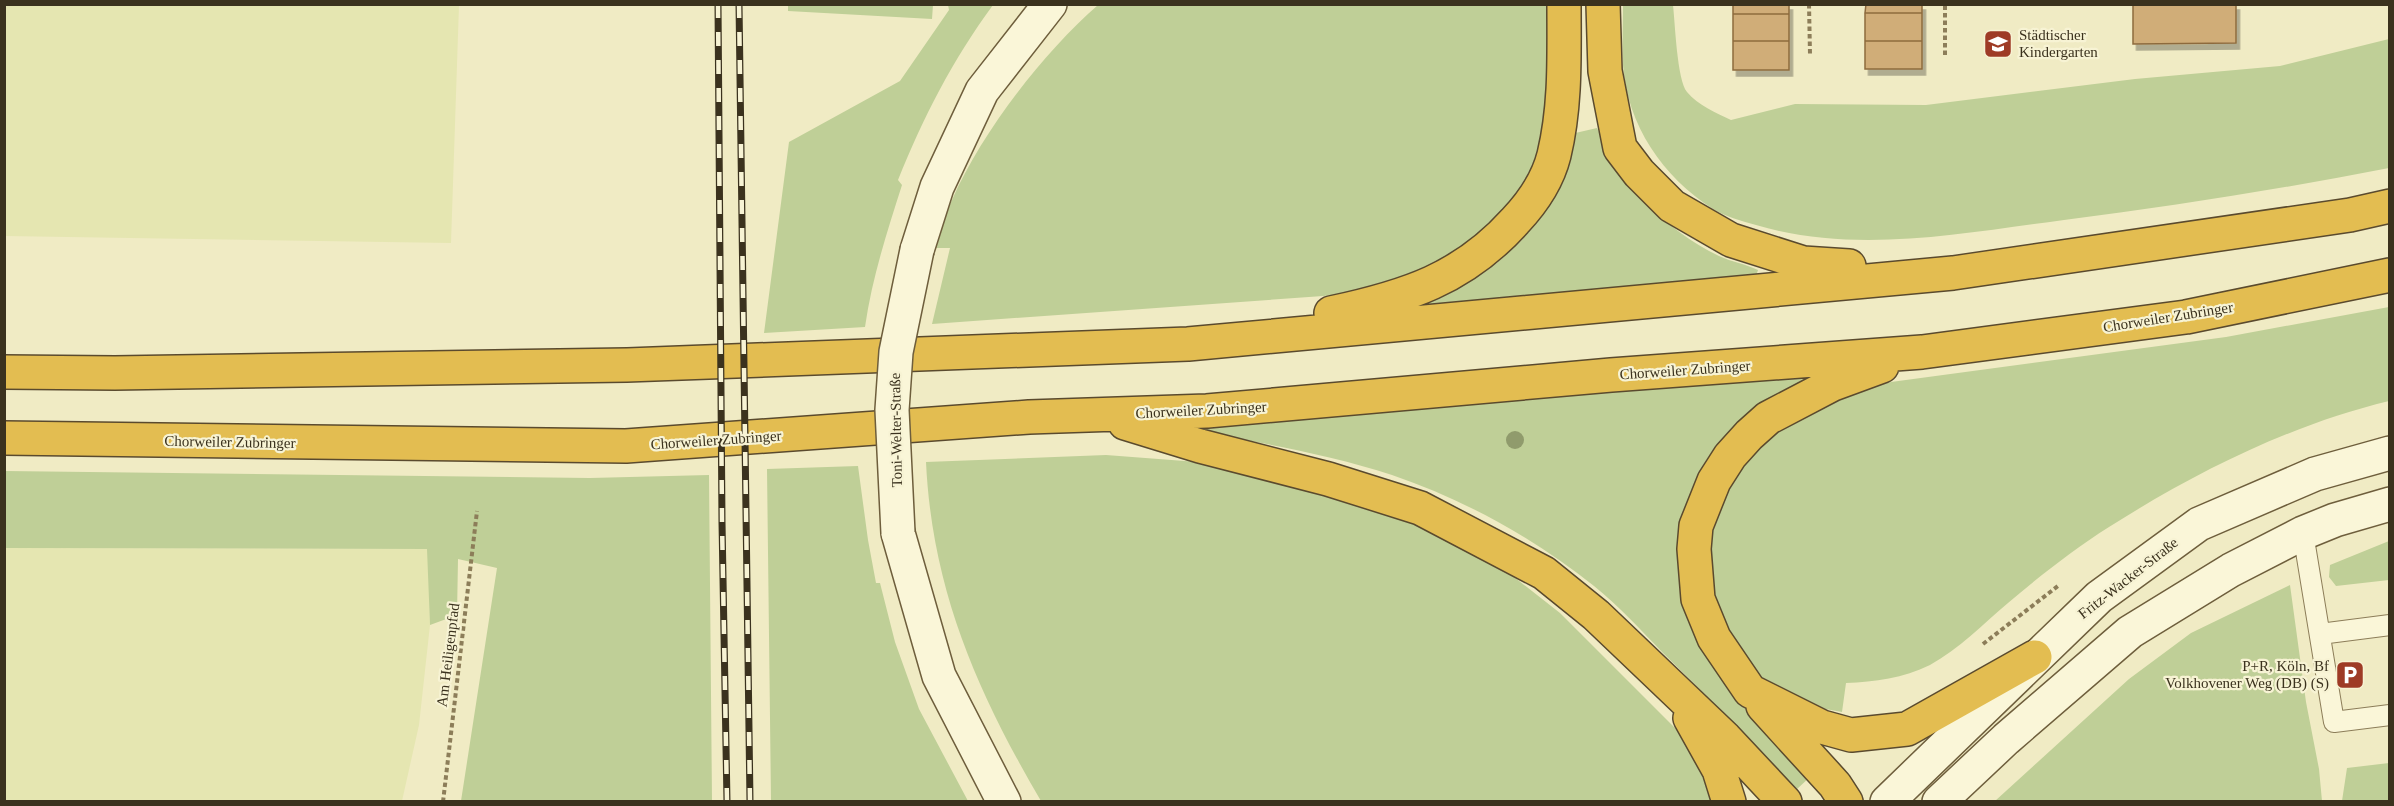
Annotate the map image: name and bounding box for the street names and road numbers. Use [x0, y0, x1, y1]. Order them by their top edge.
street label: Chorweiler Zubringer [2102, 299, 2234, 335]
street label: Chorweiler Zubringer [1619, 357, 1751, 383]
street label: Toni-Welter-Straße [887, 372, 905, 488]
street label: Chorweiler Zubringer [1135, 399, 1267, 421]
street label: Chorweiler Zubringer [650, 427, 782, 453]
street label: Chorweiler Zubringer [164, 433, 296, 451]
street label: Fritz-Wacker-Straße [2075, 534, 2181, 622]
street label: Am Heiligenpfad [434, 602, 462, 708]

